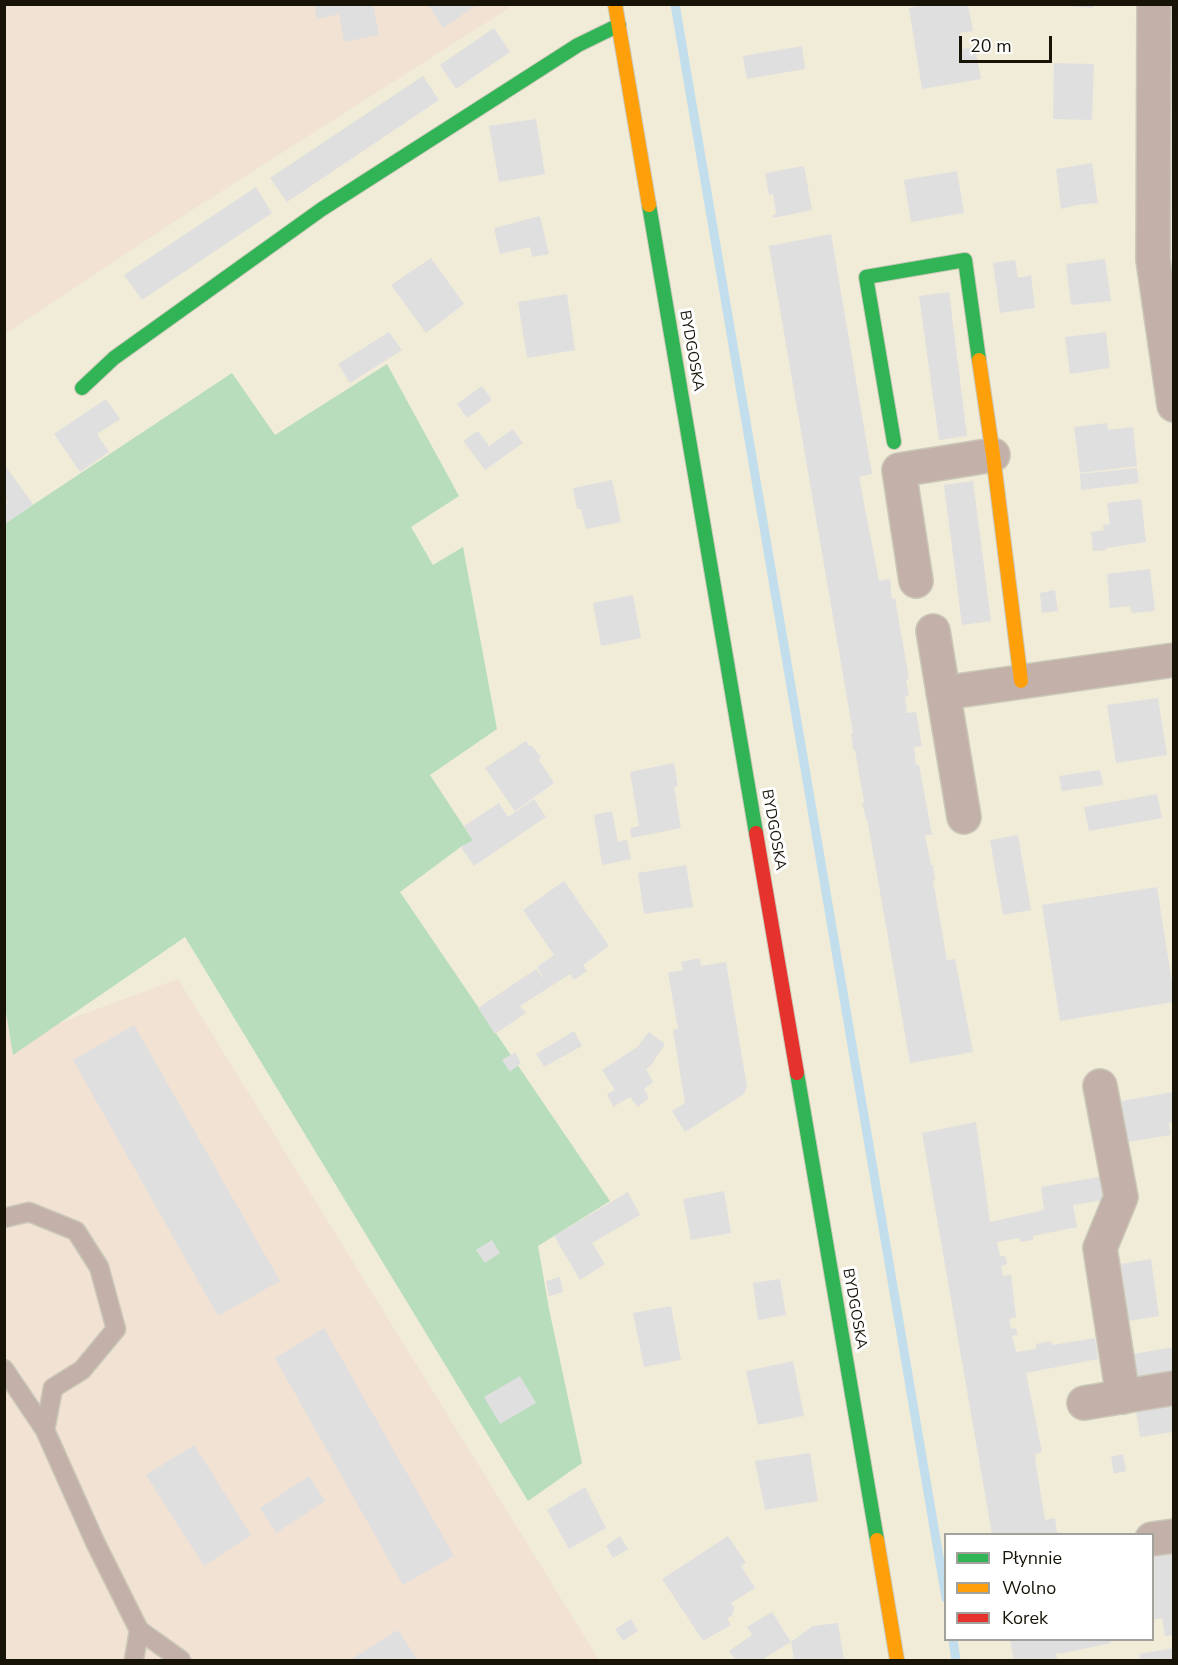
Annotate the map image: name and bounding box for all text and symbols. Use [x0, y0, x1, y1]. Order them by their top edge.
scale bar [962, 24, 1055, 62]
text: 20 m [970, 34, 1012, 58]
street label: BYDGOSKA [675, 309, 707, 393]
street label: BYDGOSKA [757, 788, 789, 872]
street label: BYDGOSKA [838, 1267, 870, 1351]
legend [944, 1533, 1154, 1641]
text: Płynnie [1002, 1546, 1062, 1570]
text: Wolno [1002, 1576, 1056, 1600]
text: Korek [1002, 1606, 1048, 1630]

